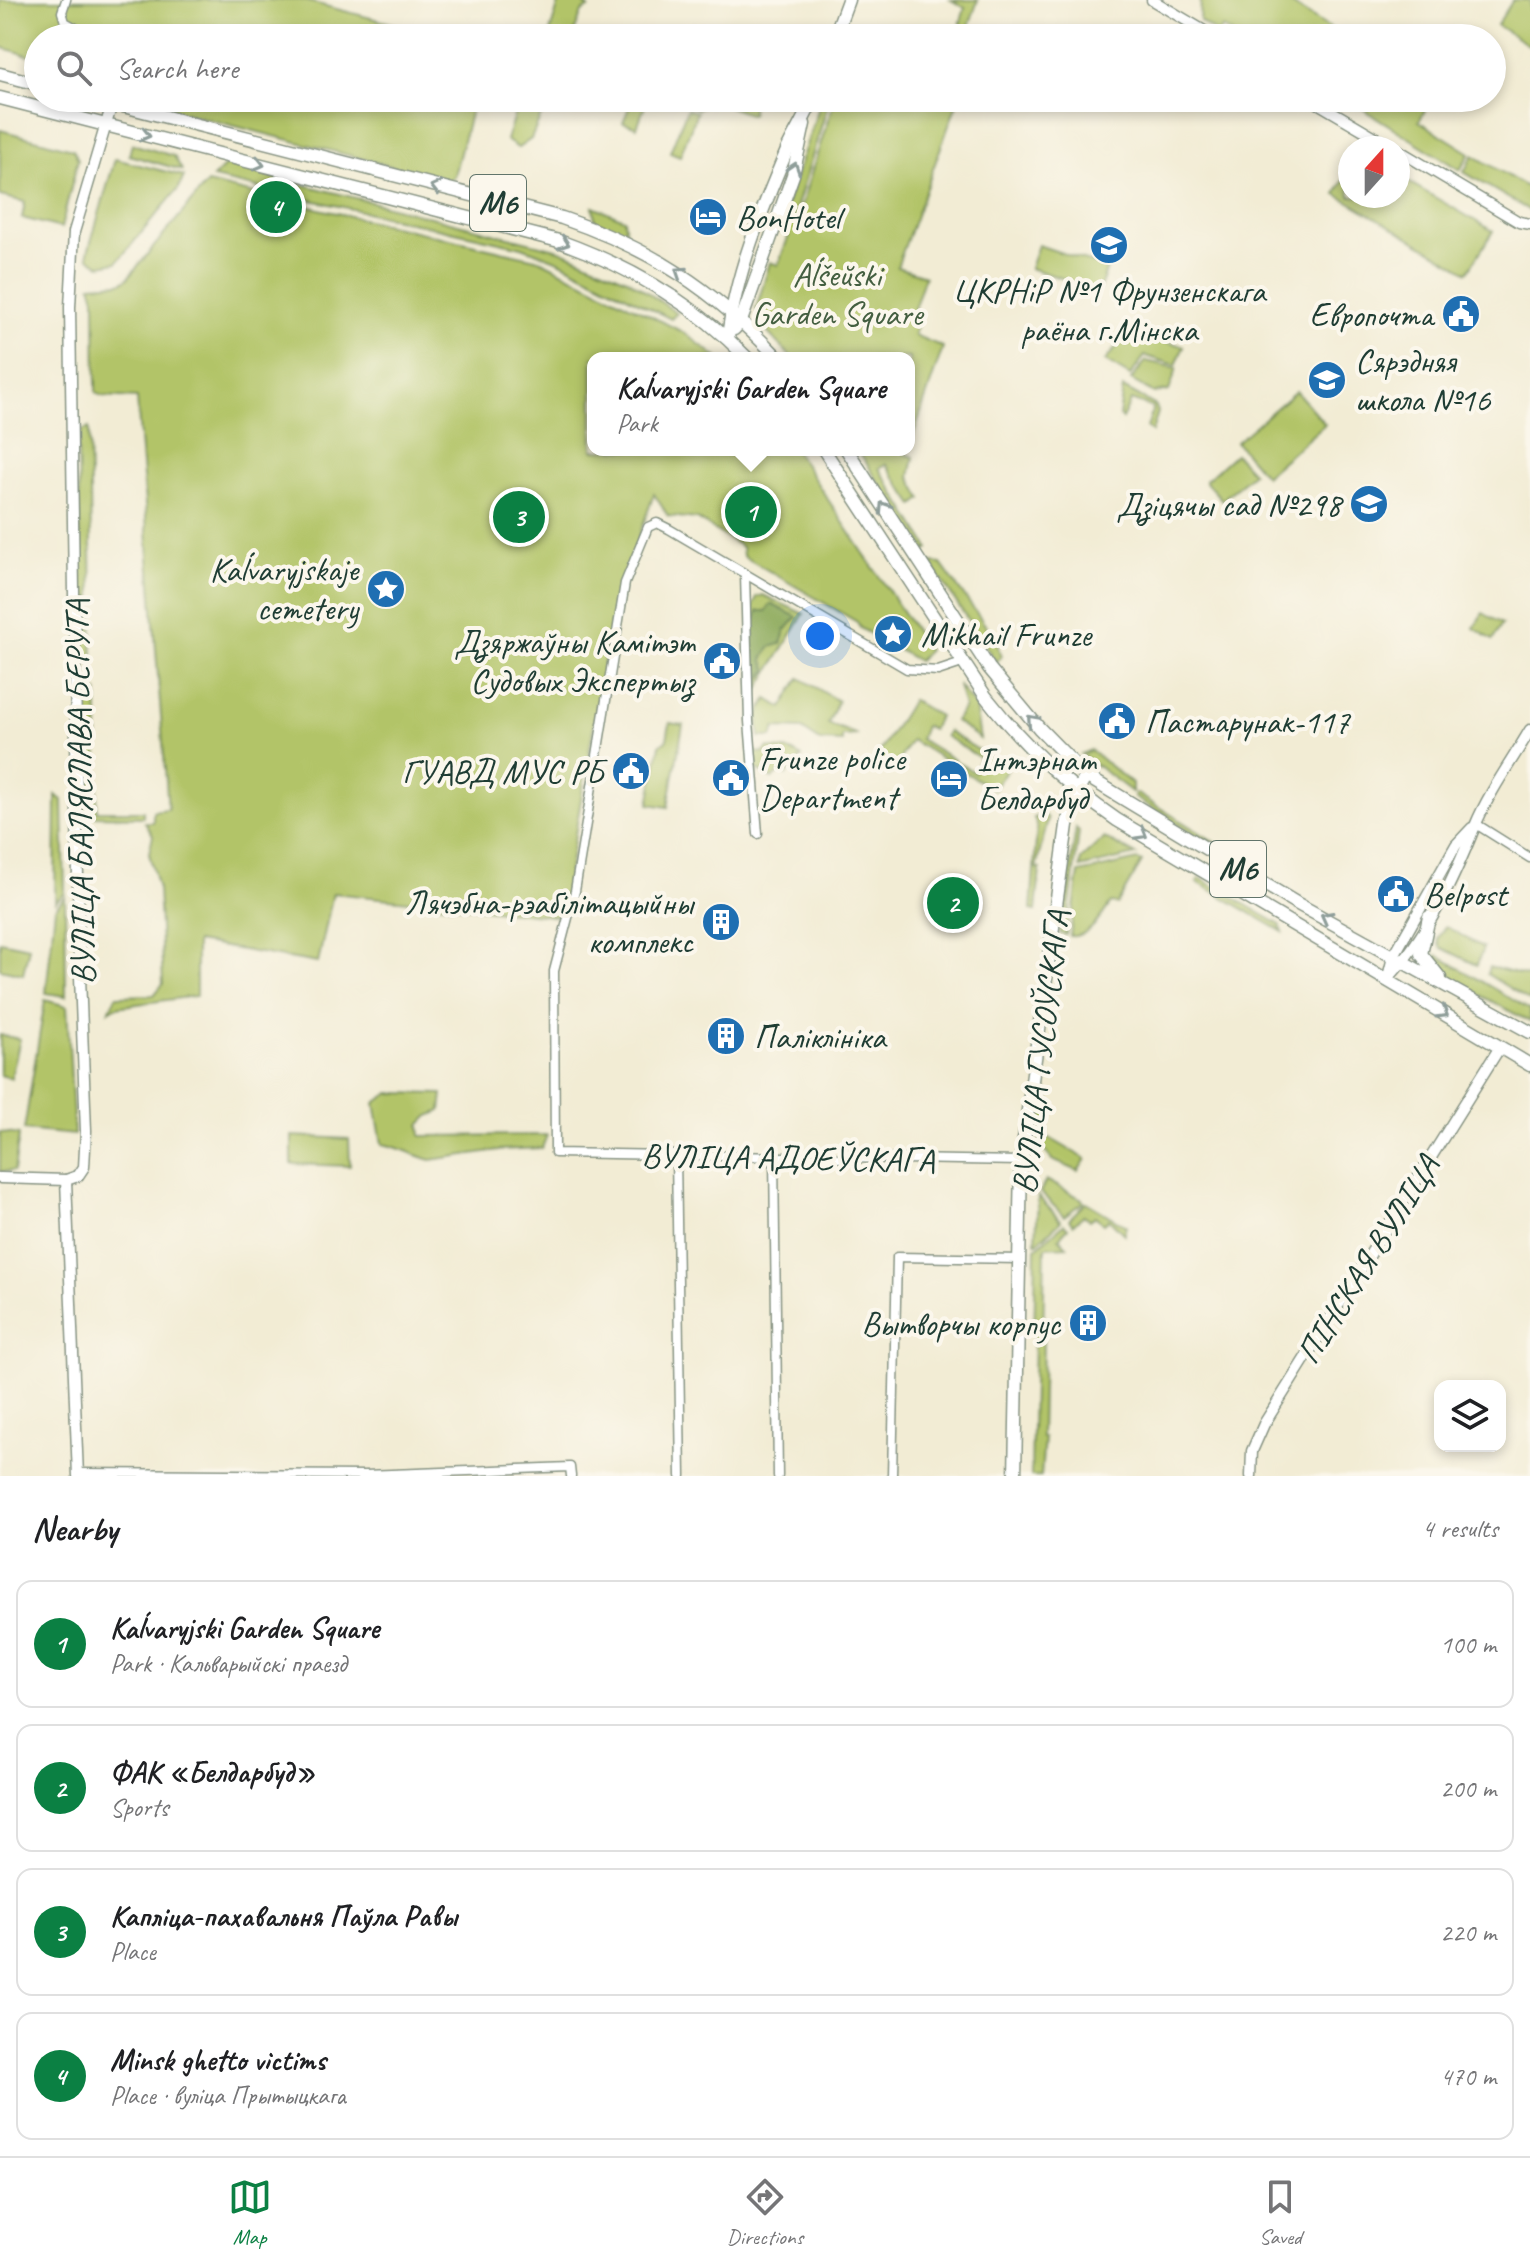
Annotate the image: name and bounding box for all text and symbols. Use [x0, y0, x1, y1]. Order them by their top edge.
search box [24, 24, 1506, 112]
icon: search [52, 46, 96, 90]
text: Search here [116, 49, 238, 87]
one-way arrow [137, 126, 151, 143]
north arrow [1338, 136, 1410, 208]
one-way arrow [251, 154, 265, 171]
one-way arrow [785, 161, 801, 175]
road number: М6 [470, 175, 526, 231]
pin: 4 [250, 177, 302, 237]
one-way arrow [430, 180, 444, 197]
hotel icon: BonHotel [687, 196, 729, 238]
place label: BonHotel [736, 196, 846, 239]
school or university icon: ЦКРНіР №1 Фрунзенскага раёна г.Мінска [1088, 224, 1130, 266]
one-way arrow [557, 234, 571, 250]
park label: Aĺšeŭski Garden Square [752, 253, 924, 335]
one-way arrow [675, 267, 689, 282]
place label: ЦКРНіР №1 Фрунзенскага раёна г.Мінска [953, 269, 1268, 351]
place label: Европочта [1310, 293, 1436, 336]
public building icon: Европочта [1440, 293, 1482, 335]
place label: Сярэдняя школа №16 [1355, 339, 1492, 421]
popup [587, 352, 915, 456]
school or university icon: Сярэдняя школа №16 [1306, 359, 1348, 401]
text: Kaĺvaryjski Garden Square [616, 369, 886, 407]
text: Park [616, 407, 658, 440]
pin: 1 [725, 482, 777, 542]
place label: Дзіцячы сад №298 [1116, 483, 1345, 526]
school or university icon: Дзіцячы сад №298 [1348, 483, 1390, 525]
pin: 3 [493, 487, 545, 547]
one-way arrow [879, 501, 894, 516]
place label: Kaĺvaryjskaje cemetery [210, 548, 360, 630]
place icon: Kaĺvaryjskaje cemetery [365, 568, 407, 610]
street label: ВУЛІЦА БАЛЯСЛАВА БЕРУТА [55, 598, 104, 985]
place icon: Mikhail Frunze [872, 613, 914, 655]
place label: Mikhail Frunze [921, 613, 1093, 656]
your location [800, 616, 840, 656]
place label: Дзяржаўны Камітэт Судовых Экспертыз [454, 620, 697, 702]
public building icon: Дзяржаўны Камітэт Судовых Экспертыз [701, 640, 743, 682]
public building icon: Пастарунак-117 [1096, 700, 1138, 742]
place label: Пастарунак-117 [1145, 700, 1351, 743]
one-way arrow [1028, 715, 1042, 730]
place label: Frunze police Department [759, 737, 907, 819]
place label: Інтэрнат Белдарбуд [977, 738, 1097, 820]
place label: ГУАВД МУС РБ [402, 750, 609, 793]
public building icon: ГУАВД МУС РБ [610, 750, 652, 792]
public building icon: Frunze police Department [710, 757, 752, 799]
hotel icon: Інтэрнат Белдарбуд [928, 758, 970, 800]
one-way arrow [1133, 824, 1148, 840]
road number: М6 [1210, 841, 1266, 897]
pin: 2 [927, 873, 979, 933]
public building icon: Belpost [1375, 873, 1417, 915]
place label: Belpost [1424, 873, 1510, 916]
place label: Лячэбна-рэабілітацыйны комплекс [405, 881, 696, 963]
building icon: Лячэбна-рэабілітацыйны комплекс [700, 901, 742, 943]
street label: ВУЛІЦА ГУСОЎСКАГА [1002, 907, 1079, 1196]
one-way arrow [1319, 912, 1334, 927]
one-way arrow [1434, 1003, 1449, 1019]
building icon: Паліклініка [705, 1015, 747, 1057]
place label: Паліклініка [754, 1015, 888, 1058]
street label: ВУЛІЦА АДОЕЎСКАГА [641, 1133, 936, 1182]
street label: ПІНСКАЯ ВУЛІЦА [1286, 1146, 1450, 1371]
place label: Вытворчы корпус [862, 1302, 1062, 1345]
building icon: Вытворчы корпус [1067, 1302, 1109, 1344]
map controls [1434, 1380, 1506, 1452]
button: layers [1434, 1380, 1506, 1452]
text: Nearby [32, 1507, 118, 1550]
text: 4 results [1422, 1512, 1498, 1545]
text: Kaĺvaryjski Garden Square [110, 1609, 379, 1647]
text: 1 [54, 1628, 66, 1661]
text: 100 m [1440, 1628, 1496, 1661]
text: Park · Кальварыйскі праезд [110, 1647, 347, 1680]
text: ФАК «Белдарбуд» [110, 1753, 315, 1791]
text: 2 [54, 1772, 66, 1805]
text: 200 m [1440, 1772, 1496, 1805]
text: Sports [110, 1791, 168, 1824]
text: Капліца-пахавальня Паўла Равы [110, 1897, 457, 1935]
text: 3 [54, 1916, 66, 1949]
text: 220 m [1440, 1916, 1496, 1949]
text: Place [110, 1935, 156, 1968]
text: Minsk ghetto victims [110, 2041, 326, 2079]
text: 4 [54, 2060, 66, 2093]
text: 470 m [1440, 2060, 1496, 2093]
text: Place · вуліца Прытыцкага [110, 2079, 346, 2112]
tab: Map [228, 2175, 272, 2251]
tab: Directions [727, 2175, 803, 2251]
tab: Saved [1258, 2175, 1302, 2251]

